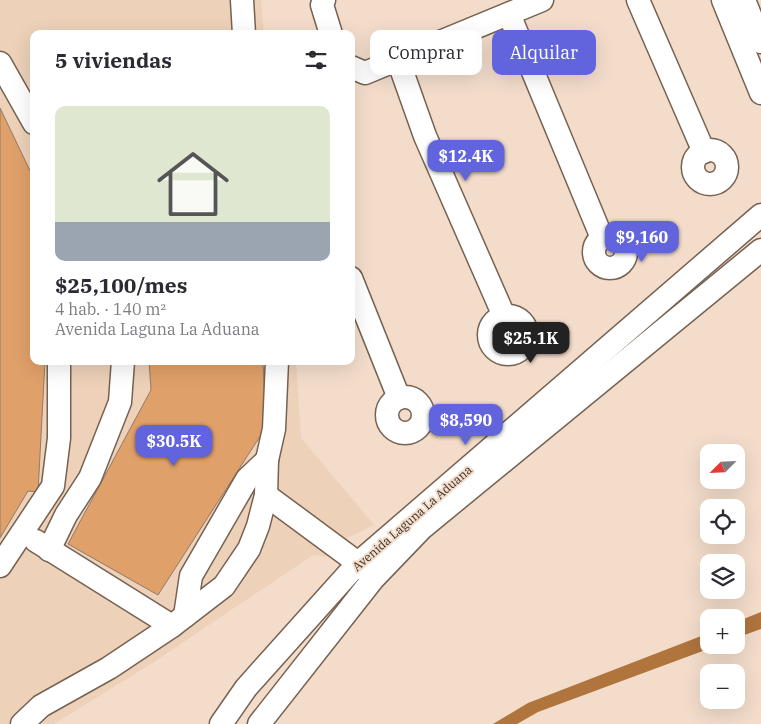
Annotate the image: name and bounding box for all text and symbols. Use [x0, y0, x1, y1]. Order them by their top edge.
chip: Comprar [370, 30, 482, 75]
chip: Alquilar [492, 30, 596, 75]
text: 5 viviendas [55, 46, 172, 74]
icon: filters [302, 46, 330, 74]
icon: home [148, 139, 238, 229]
pin: $12.4K [425, 140, 507, 182]
text: $12.4K [438, 146, 494, 166]
pin: $9,160 [601, 220, 683, 263]
text: $9,160 [616, 227, 668, 247]
text: $25,100/mes [55, 271, 187, 299]
text: 4 hab. · 140 m² [55, 299, 166, 319]
text: Avenida Laguna La Aduana [55, 319, 260, 339]
pin: $25.1K [490, 322, 572, 364]
text: $25.1K [503, 328, 559, 348]
pin: $8,590 [425, 404, 507, 446]
text: $8,590 [440, 410, 492, 430]
pin: $30.5K [133, 424, 215, 467]
text: $30.5K [146, 431, 202, 451]
north arrow [700, 444, 745, 489]
map controls [700, 444, 745, 709]
street label: Avenida Laguna La Aduana [349, 462, 475, 574]
button: locate [700, 499, 745, 544]
button: layers [700, 554, 745, 599]
button: + [700, 609, 745, 654]
button: − [700, 664, 745, 709]

